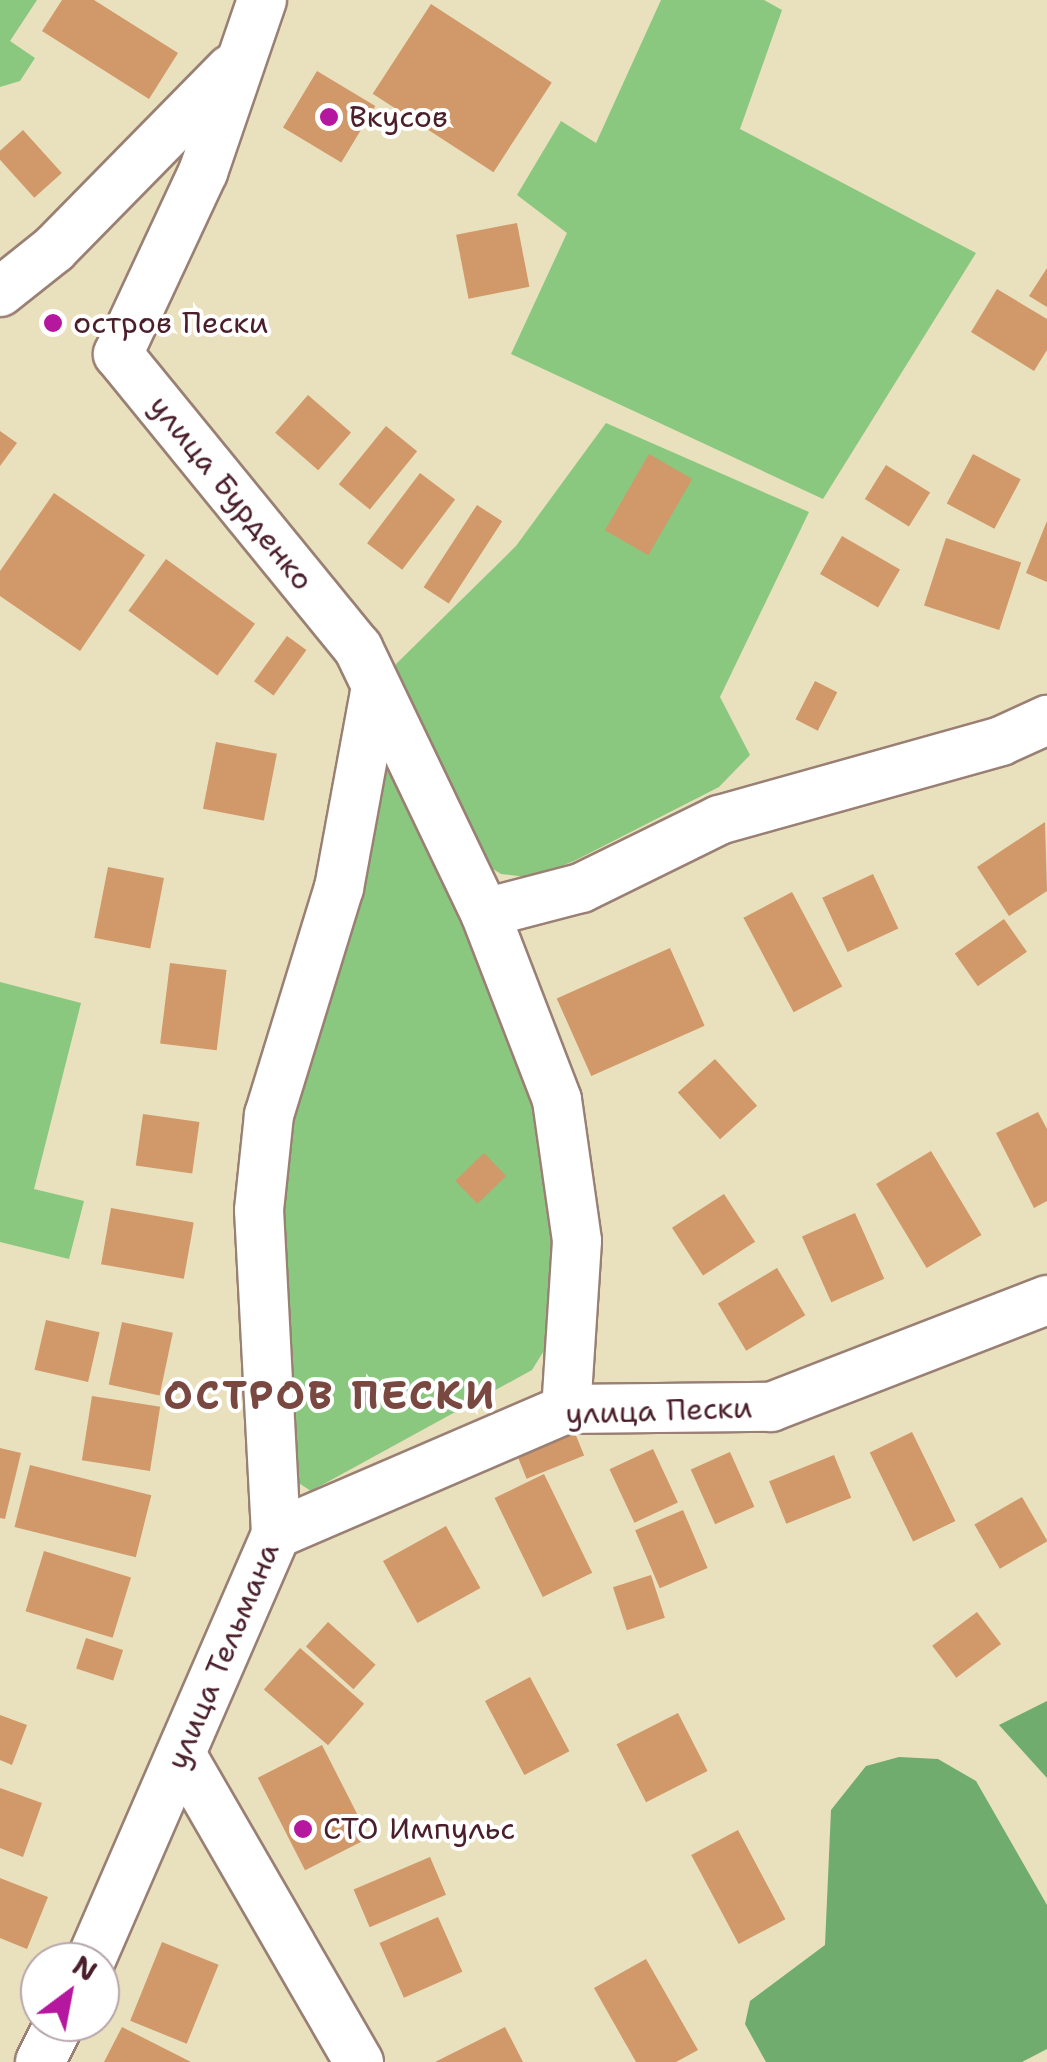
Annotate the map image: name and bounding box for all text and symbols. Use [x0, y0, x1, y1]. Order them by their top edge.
place label: Вкусов [349, 99, 448, 135]
marker: Вкусов [318, 106, 340, 128]
place label: остров Пески [73, 305, 268, 341]
marker: остров Пески [42, 312, 64, 334]
street label: улица Бурденко [141, 388, 321, 598]
district label: ОСТРОВ ПЕСКИ [163, 1371, 497, 1419]
street label: улица Пески [565, 1390, 753, 1432]
street label: улица Тельмана [159, 1537, 287, 1775]
place label: СТО Импульс [323, 1811, 515, 1847]
marker: СТО Импульс [292, 1818, 314, 1840]
north arrow [20, 1942, 120, 2042]
text: N [65, 1946, 104, 1990]

